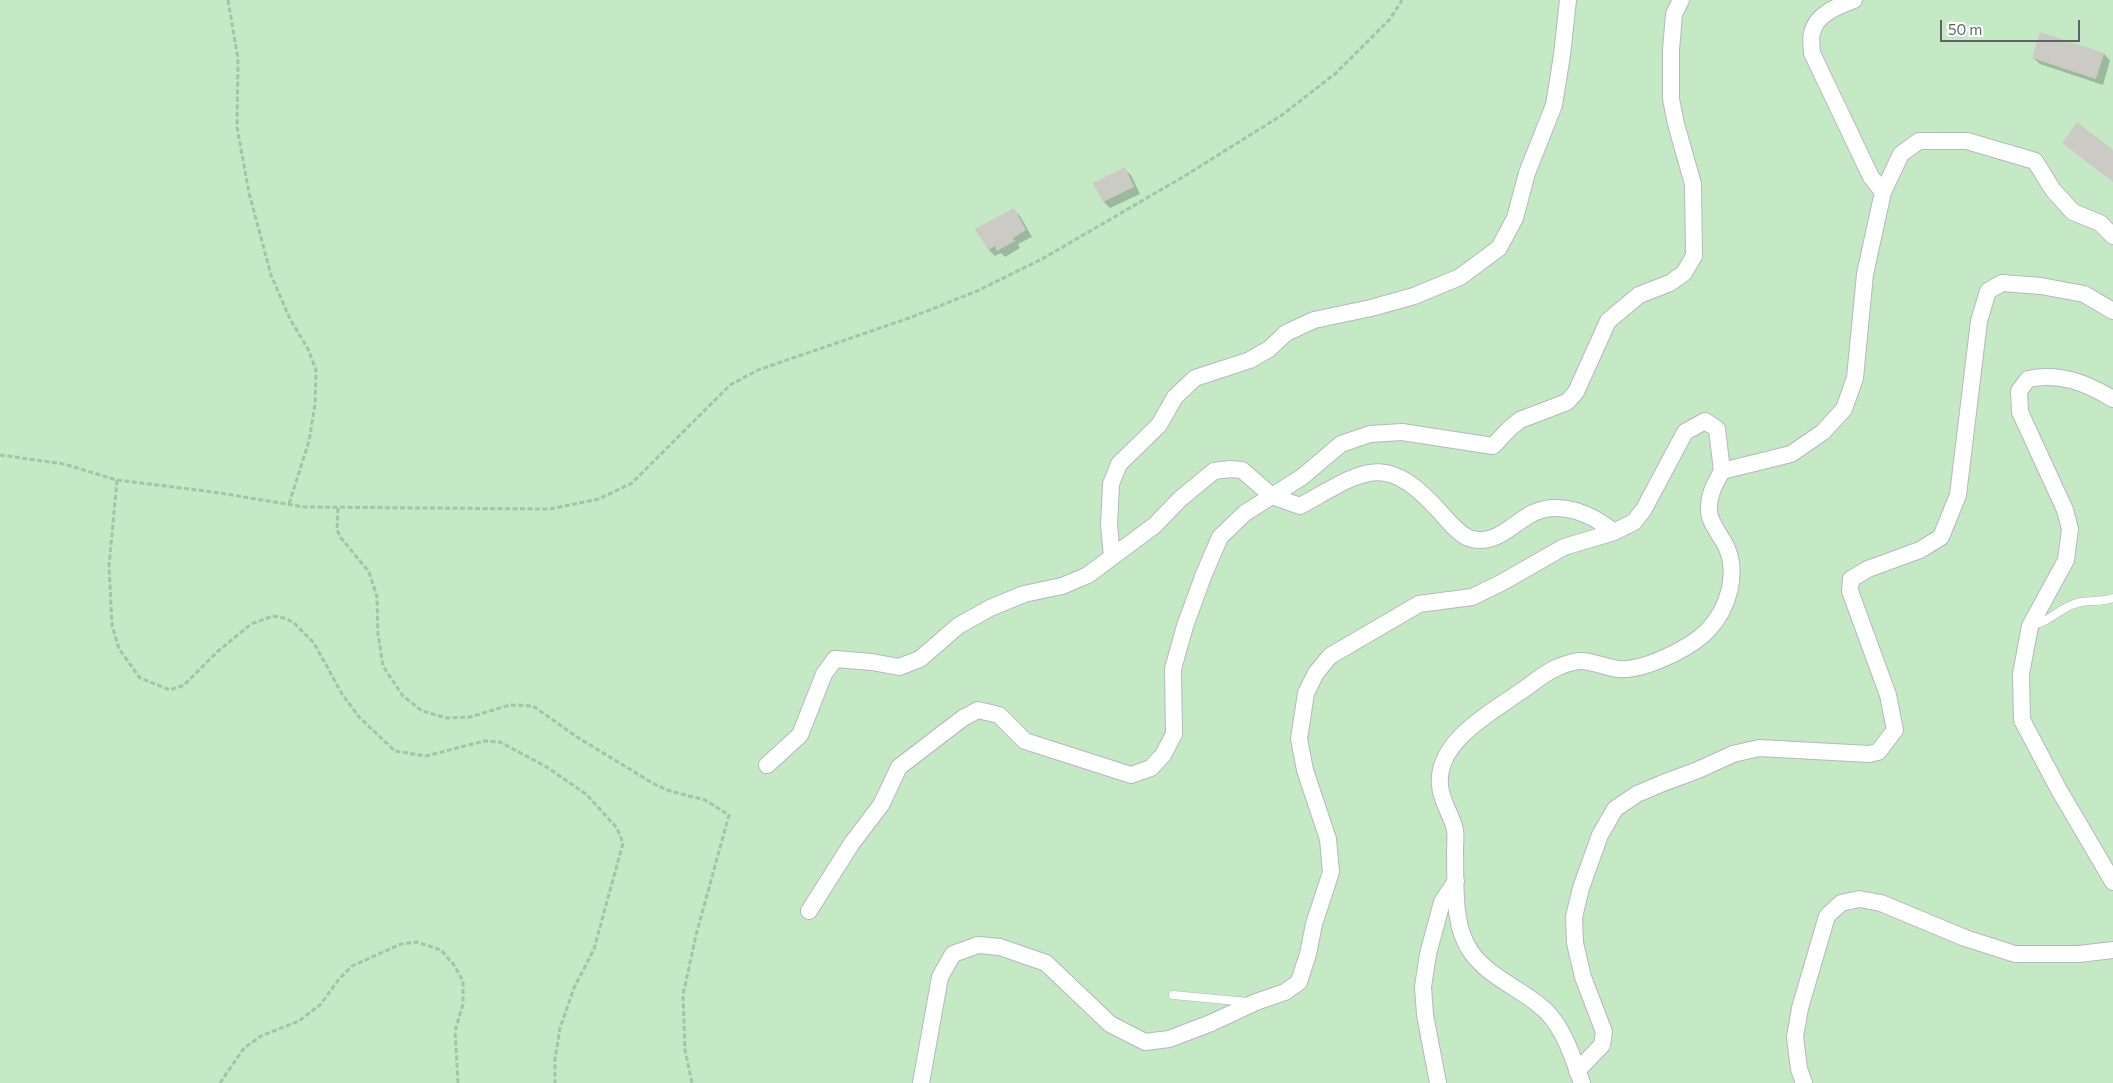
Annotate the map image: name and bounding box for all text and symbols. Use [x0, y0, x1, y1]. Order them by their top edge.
scale bar [1943, 10, 2083, 42]
text: 50 m [1948, 20, 1982, 38]

